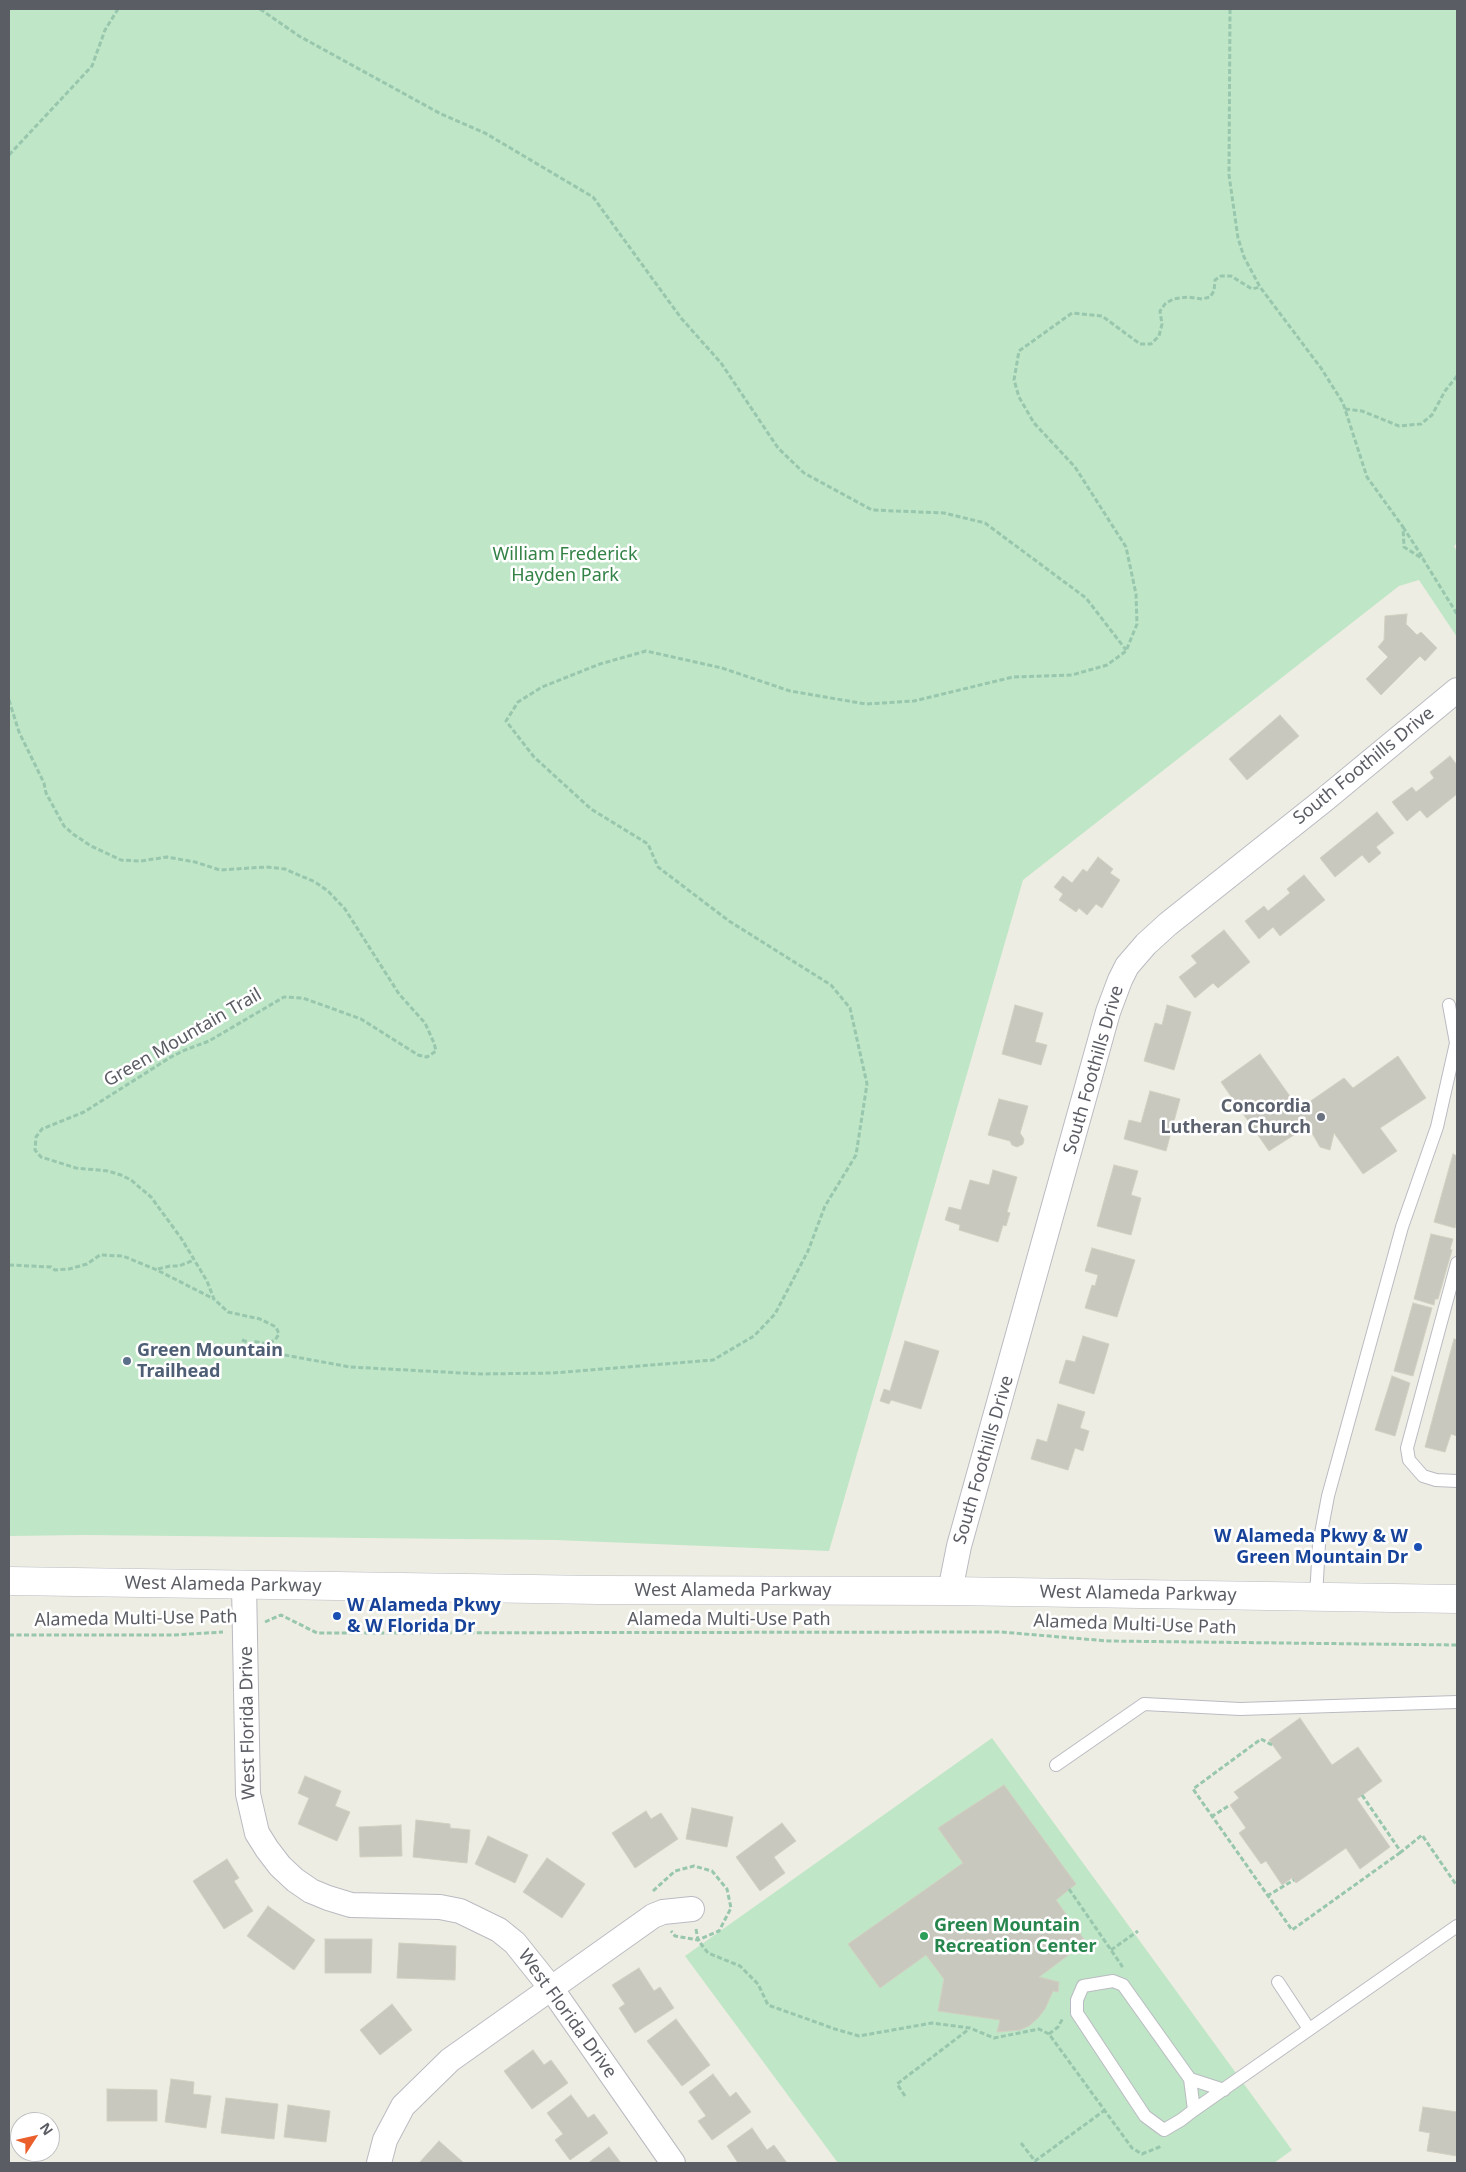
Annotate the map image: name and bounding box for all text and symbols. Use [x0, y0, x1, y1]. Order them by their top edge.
park label: William Frederick Hayden Park [492, 544, 638, 586]
street label: South Foothills Drive [1289, 703, 1439, 829]
street label: South Foothills Drive [1060, 983, 1128, 1157]
street label: Green Mountain Trail [100, 984, 266, 1092]
place label: Concordia Lutheran Church [1161, 1096, 1311, 1138]
marker: Concordia Lutheran Church [1315, 1111, 1327, 1123]
place label: Green Mountain Trailhead [137, 1340, 283, 1382]
marker: Green Mountain Trailhead [121, 1355, 133, 1367]
street label: South Foothills Drive [950, 1373, 1018, 1547]
place label: W Alameda Pkwy & W Green Mountain Dr [1214, 1526, 1408, 1568]
marker: W Alameda Pkwy & W Green Mountain Dr [1412, 1541, 1424, 1553]
street label: West Alameda Parkway [124, 1572, 322, 1598]
street label: West Alameda Parkway [635, 1580, 831, 1602]
street label: West Alameda Parkway [1039, 1581, 1237, 1607]
place label: W Alameda Pkwy & W Florida Dr [347, 1595, 501, 1638]
street label: Alameda Multi-Use Path [34, 1606, 238, 1632]
street label: Alameda Multi-Use Path [627, 1609, 831, 1631]
marker: W Alameda Pkwy & W Florida Dr [331, 1610, 343, 1622]
street label: Alameda Multi-Use Path [1033, 1611, 1237, 1639]
street label: West Florida Drive [236, 1646, 260, 1800]
place label: Green Mountain Recreation Center [934, 1915, 1096, 1958]
marker: Green Mountain Recreation Center [918, 1930, 930, 1942]
street label: West Florida Drive [513, 1946, 621, 2082]
north arrow [10, 2112, 60, 2162]
text: N [36, 2119, 58, 2139]

